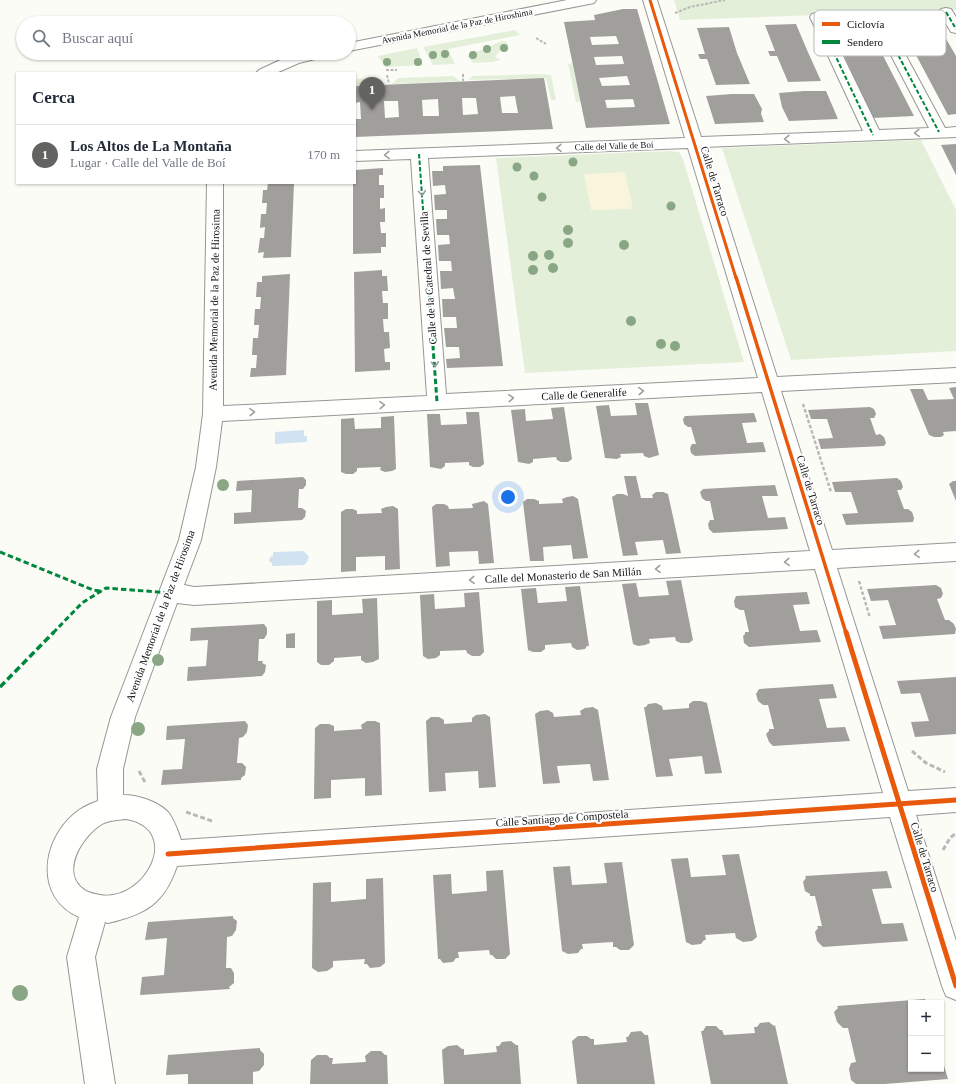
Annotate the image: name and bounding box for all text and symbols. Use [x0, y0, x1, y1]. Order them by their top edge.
street label: Avenida Memorial de la Paz de Hiroshima [381, 6, 533, 46]
legend [814, 10, 946, 56]
search box [16, 16, 356, 60]
text: Ciclovía [847, 18, 884, 30]
icon: search [30, 27, 52, 49]
text: Buscar aquí [62, 30, 133, 46]
text: Sendero [847, 36, 884, 48]
pin: 1 [359, 77, 385, 110]
text: Cerca [32, 88, 75, 107]
one-way arrow [914, 129, 920, 138]
one-way arrow [784, 134, 790, 143]
text: Los Altos de La Montaña [70, 138, 232, 154]
street label: Calle del Valle de Boí [574, 140, 654, 152]
one-way arrow [556, 144, 562, 152]
street label: Calle de Tarraco [699, 145, 731, 218]
text: 1 [42, 147, 48, 162]
text: 170 m [307, 147, 340, 162]
one-way arrow [384, 151, 390, 159]
text: Lugar · Calle del Valle de Boí [70, 155, 226, 170]
one-way arrow [417, 190, 426, 196]
street label: Avenida Memorial de la Paz de Hirosima [206, 209, 222, 391]
street label: Calle de la Catedral de Sevilla [417, 211, 439, 345]
one-way arrow [430, 361, 439, 367]
street label: Calle de Generalife [541, 386, 627, 402]
one-way arrow [638, 387, 644, 396]
one-way arrow [508, 394, 514, 402]
one-way arrow [379, 401, 385, 409]
one-way arrow [249, 407, 255, 416]
street label: Calle de Tarraco [795, 454, 827, 527]
your location [498, 487, 518, 507]
street label: Avenida Memorial de la Paz de Hirosima [123, 528, 197, 703]
one-way arrow [914, 550, 920, 559]
one-way arrow [784, 557, 790, 566]
street label: Calle del Monasterio de San Millán [484, 565, 642, 585]
one-way arrow [654, 565, 661, 574]
one-way arrow [469, 575, 475, 584]
street label: Calle Santiago de Compostela [495, 807, 629, 829]
street label: Calle de Tarraco [909, 821, 941, 894]
map controls [908, 1000, 944, 1072]
button: + [908, 1000, 944, 1036]
button: − [908, 1036, 944, 1072]

